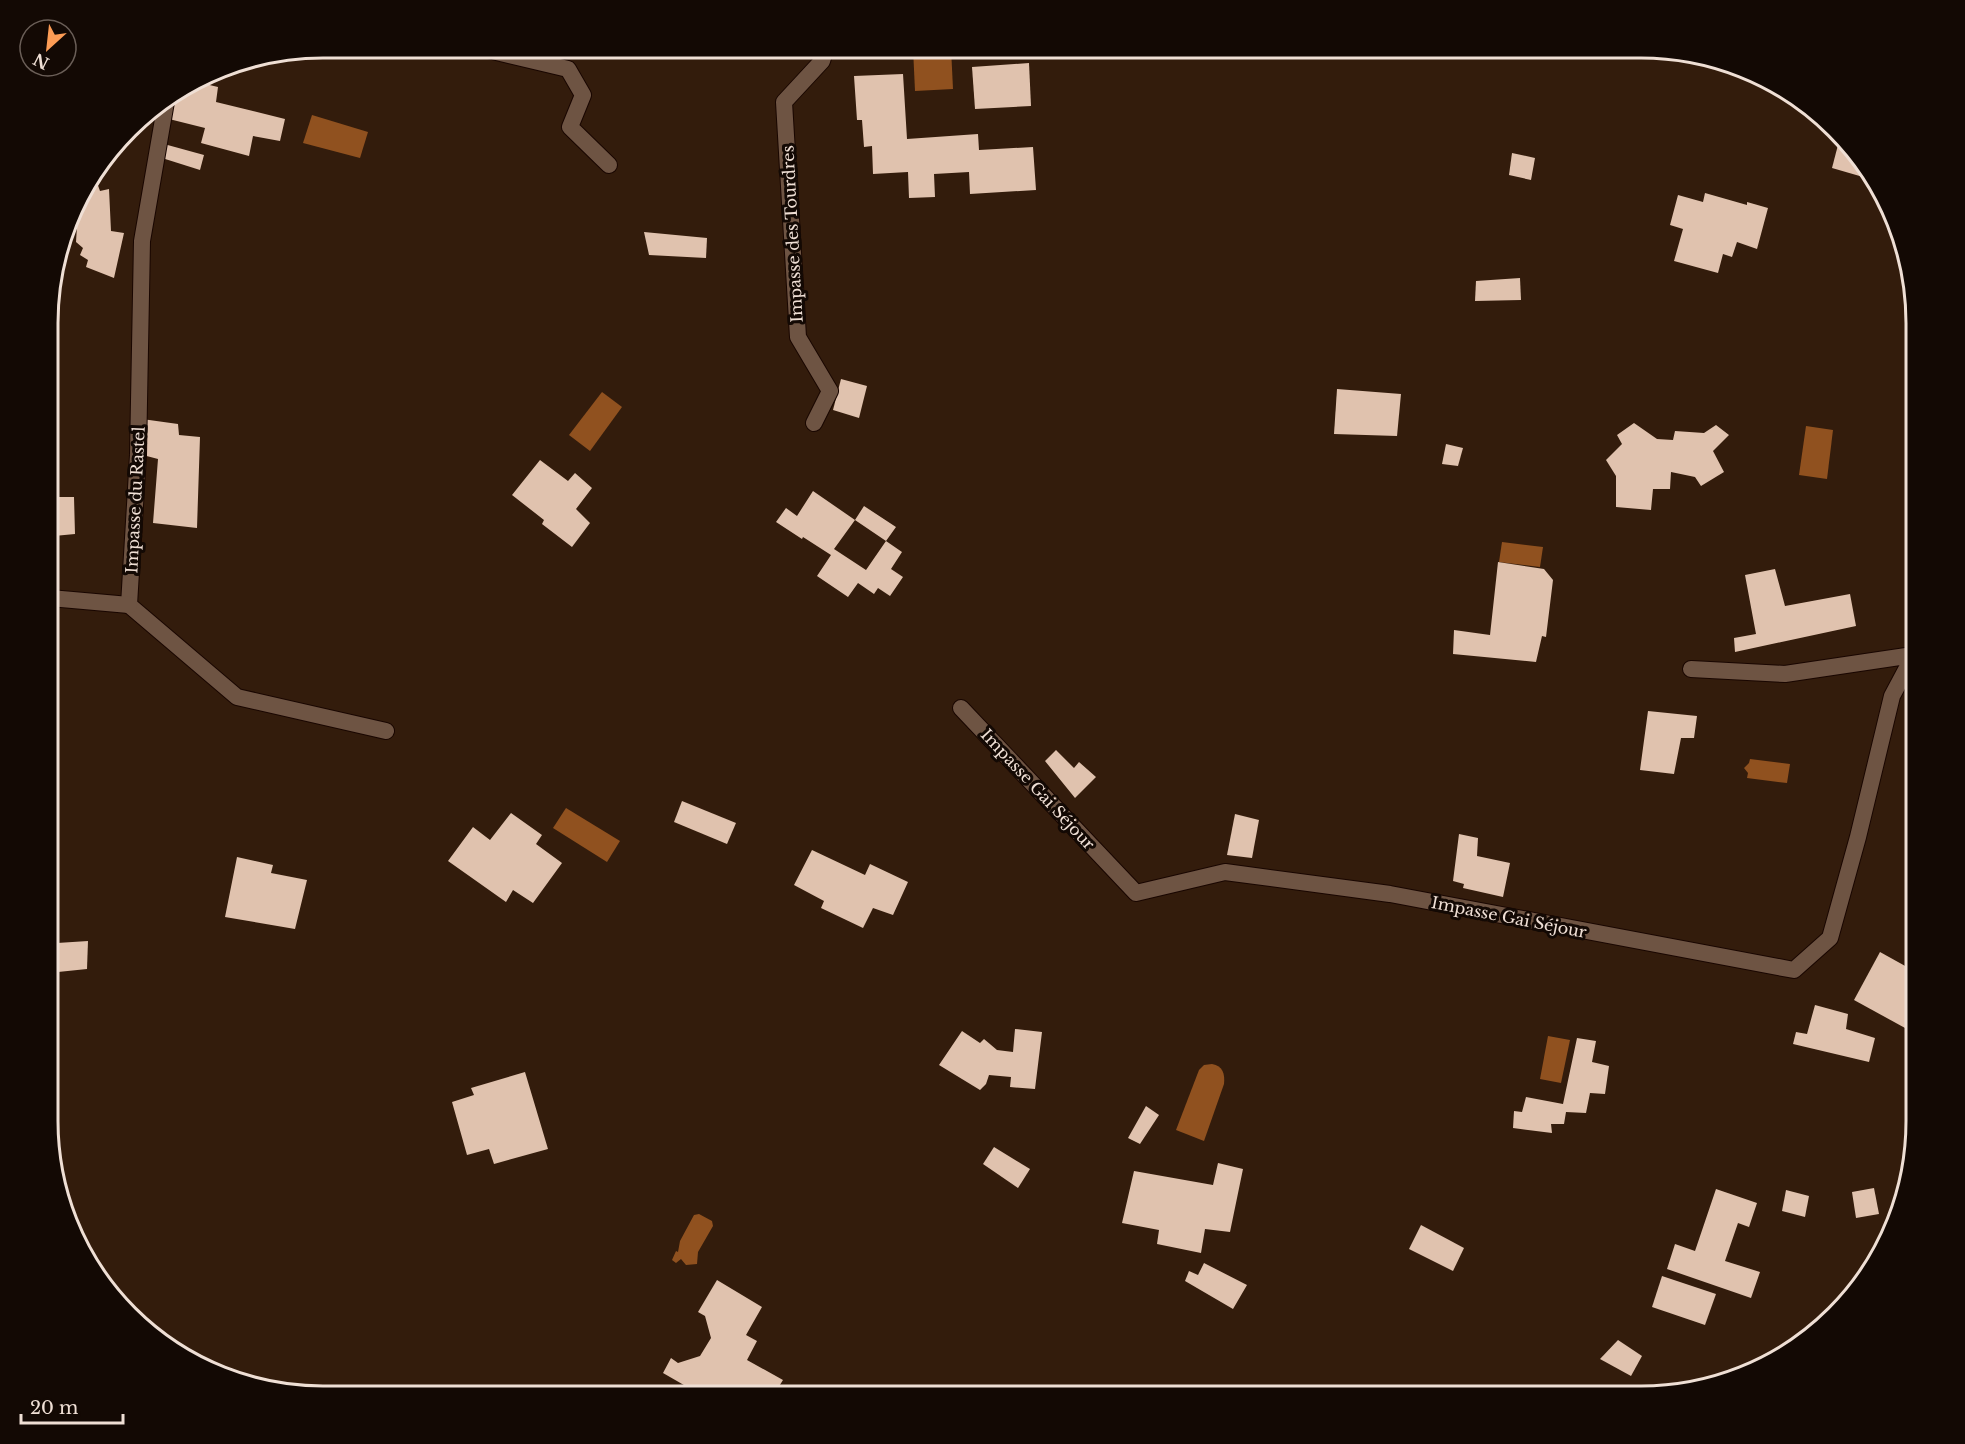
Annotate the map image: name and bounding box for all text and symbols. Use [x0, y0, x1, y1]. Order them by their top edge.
north arrow [18, 18, 78, 78]
text: N [30, 49, 52, 74]
street label: Impasse des Tourdres [777, 145, 807, 323]
street label: Impasse du Rastel [121, 426, 149, 574]
street label: Impasse Gai Séjour [977, 724, 1099, 854]
street label: Impasse Gai Séjour [1430, 892, 1589, 942]
scale bar [21, 1387, 123, 1425]
text: 20 m [30, 1397, 78, 1419]

